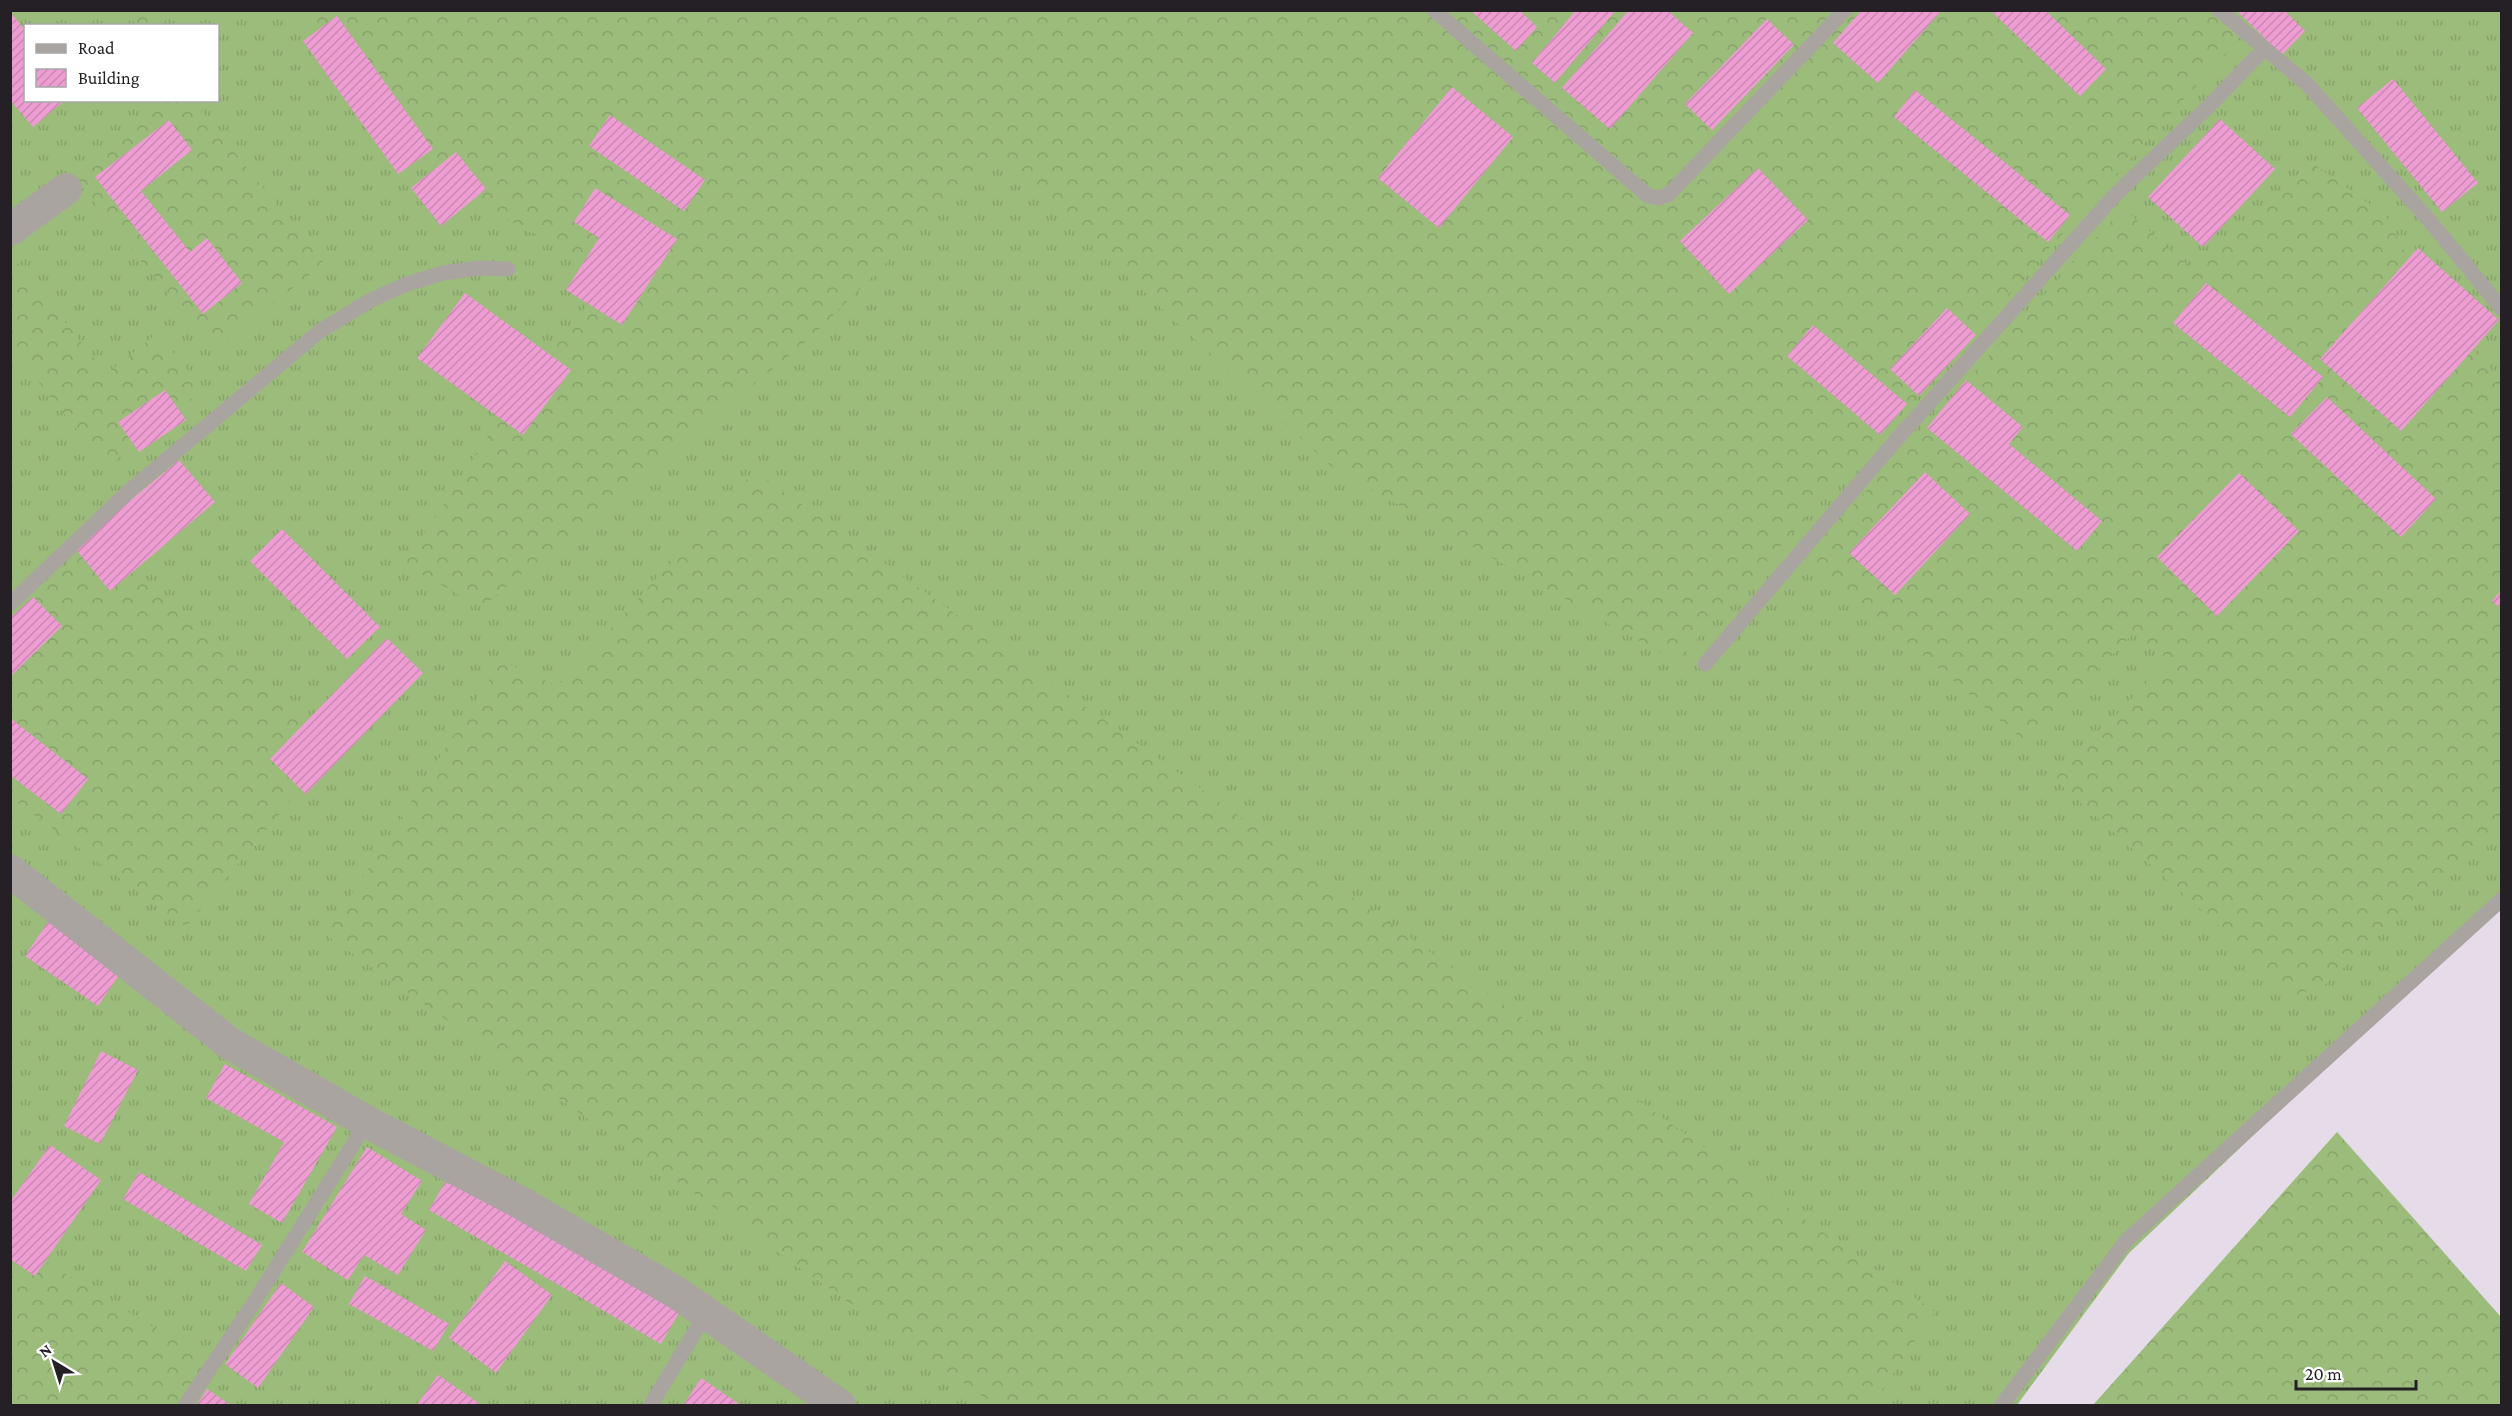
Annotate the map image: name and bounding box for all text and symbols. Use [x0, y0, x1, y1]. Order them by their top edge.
legend [24, 24, 219, 102]
text: Road [78, 38, 115, 58]
text: Building [78, 68, 140, 88]
north arrow [24, 1332, 84, 1392]
text: N [36, 1340, 55, 1361]
scale bar [2296, 1353, 2416, 1391]
text: 20 m [2305, 1364, 2342, 1384]

